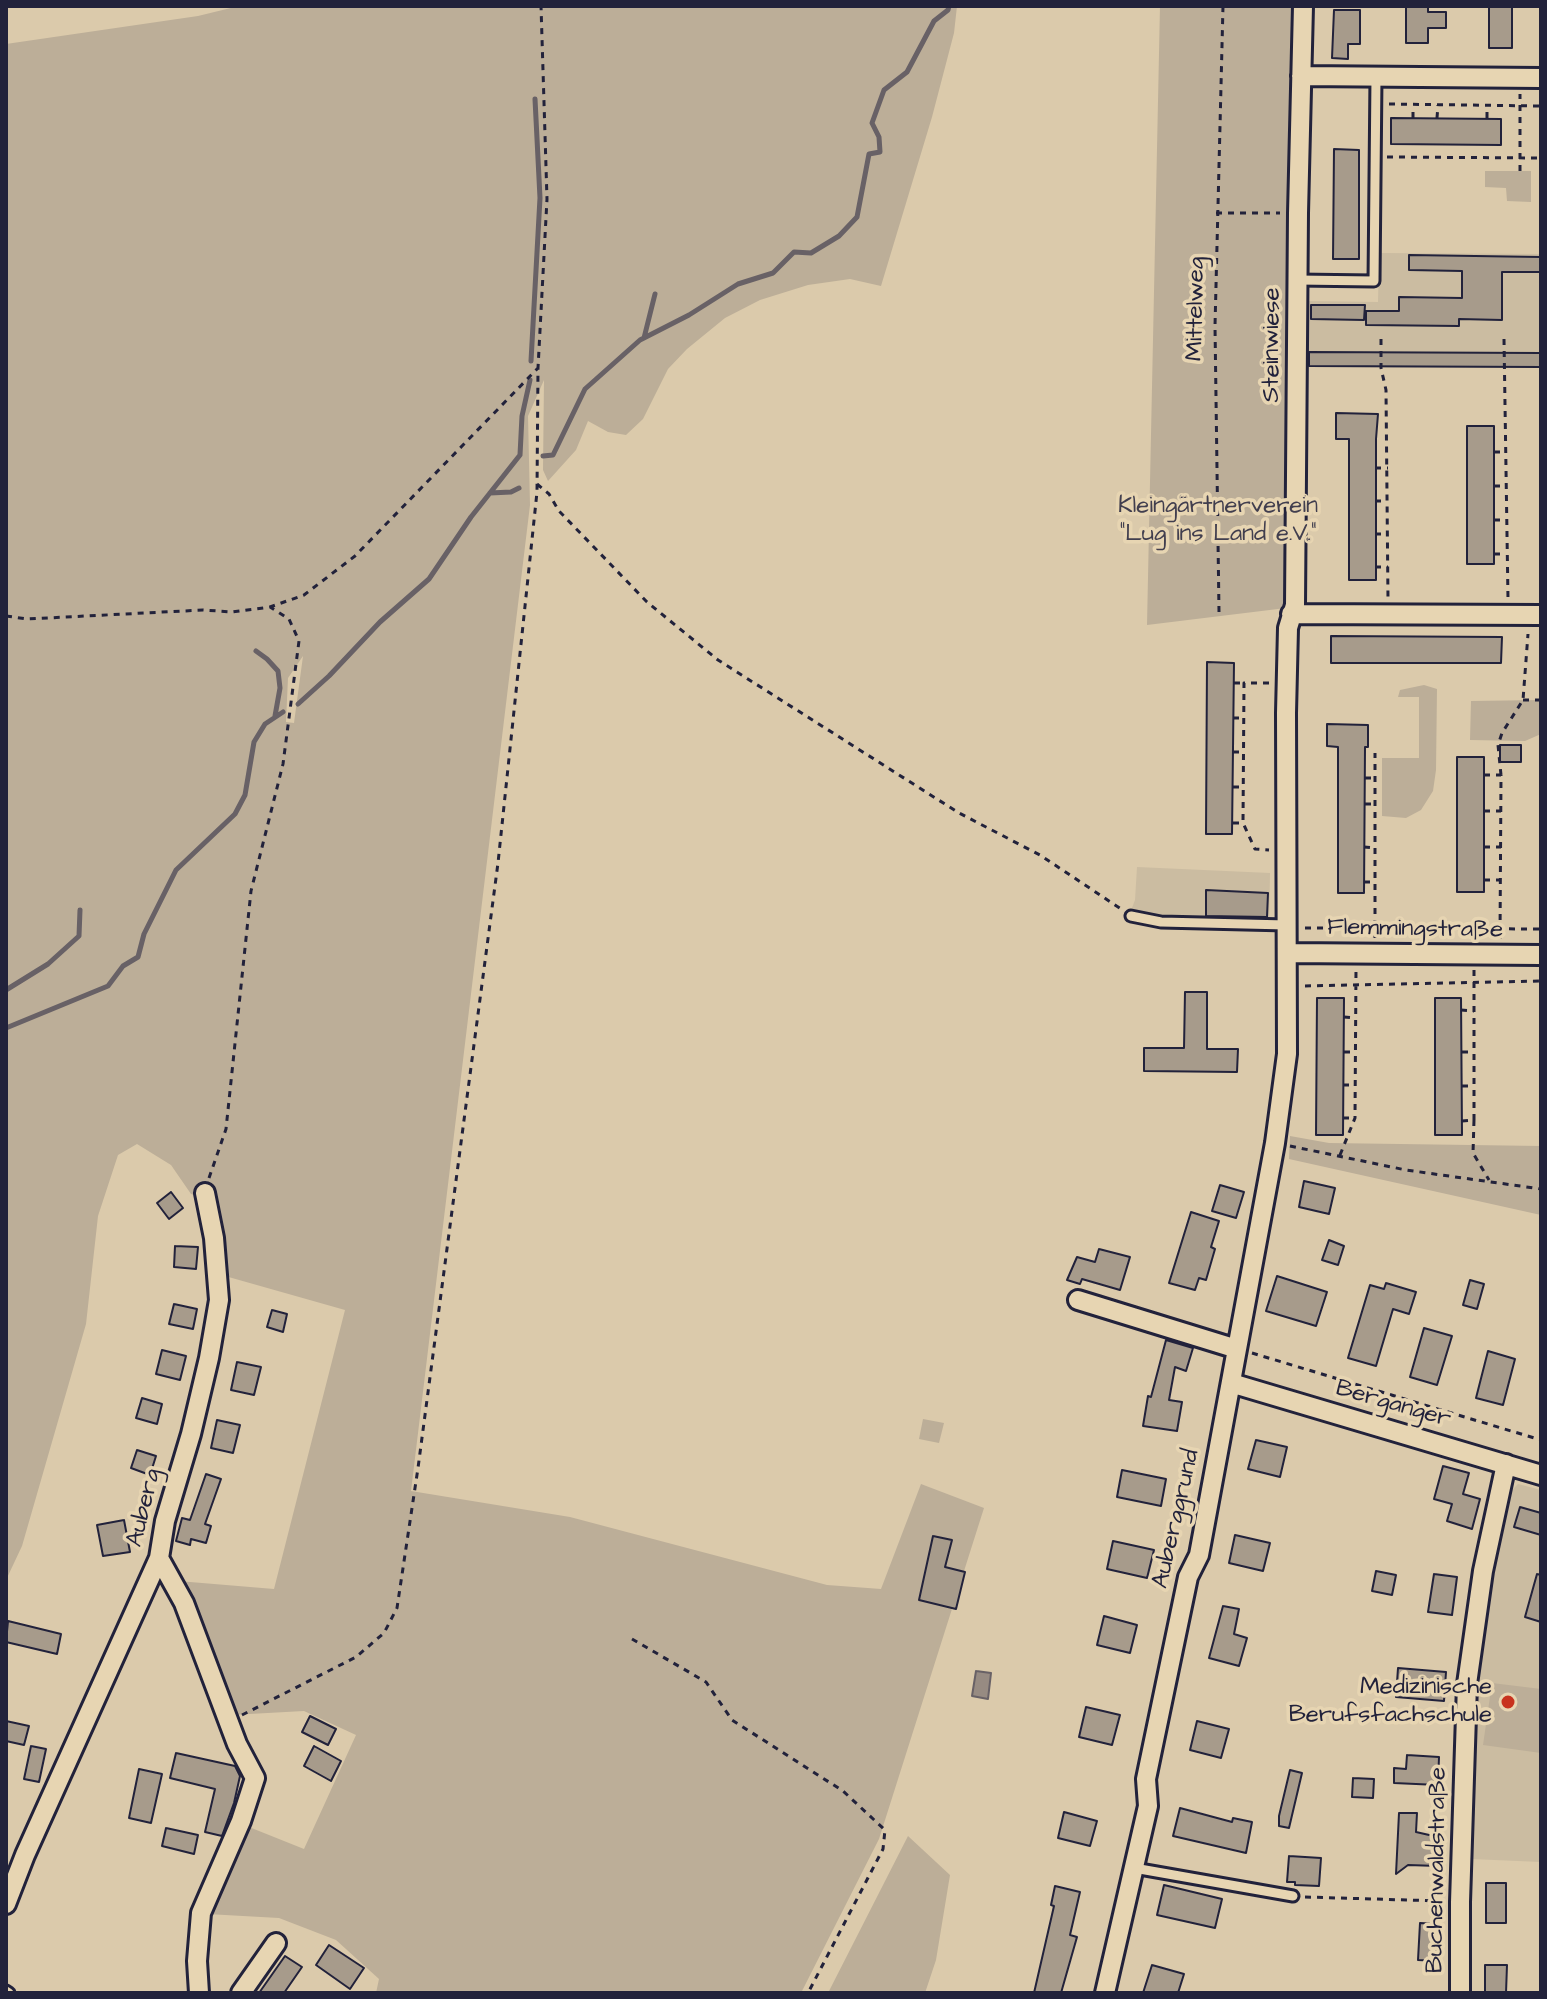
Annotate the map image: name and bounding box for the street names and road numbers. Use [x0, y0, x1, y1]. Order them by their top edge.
street label: Mittelweg [1182, 257, 1212, 361]
street label: Steinwiese [1259, 288, 1287, 402]
street label: Flemmingstraße [1327, 914, 1503, 946]
street label: Berganger [1332, 1375, 1454, 1435]
street label: Auberggrund [1147, 1447, 1207, 1591]
street label: Auberg [121, 1466, 169, 1550]
street label: Buchenwaldstraße [1422, 1767, 1454, 1973]

